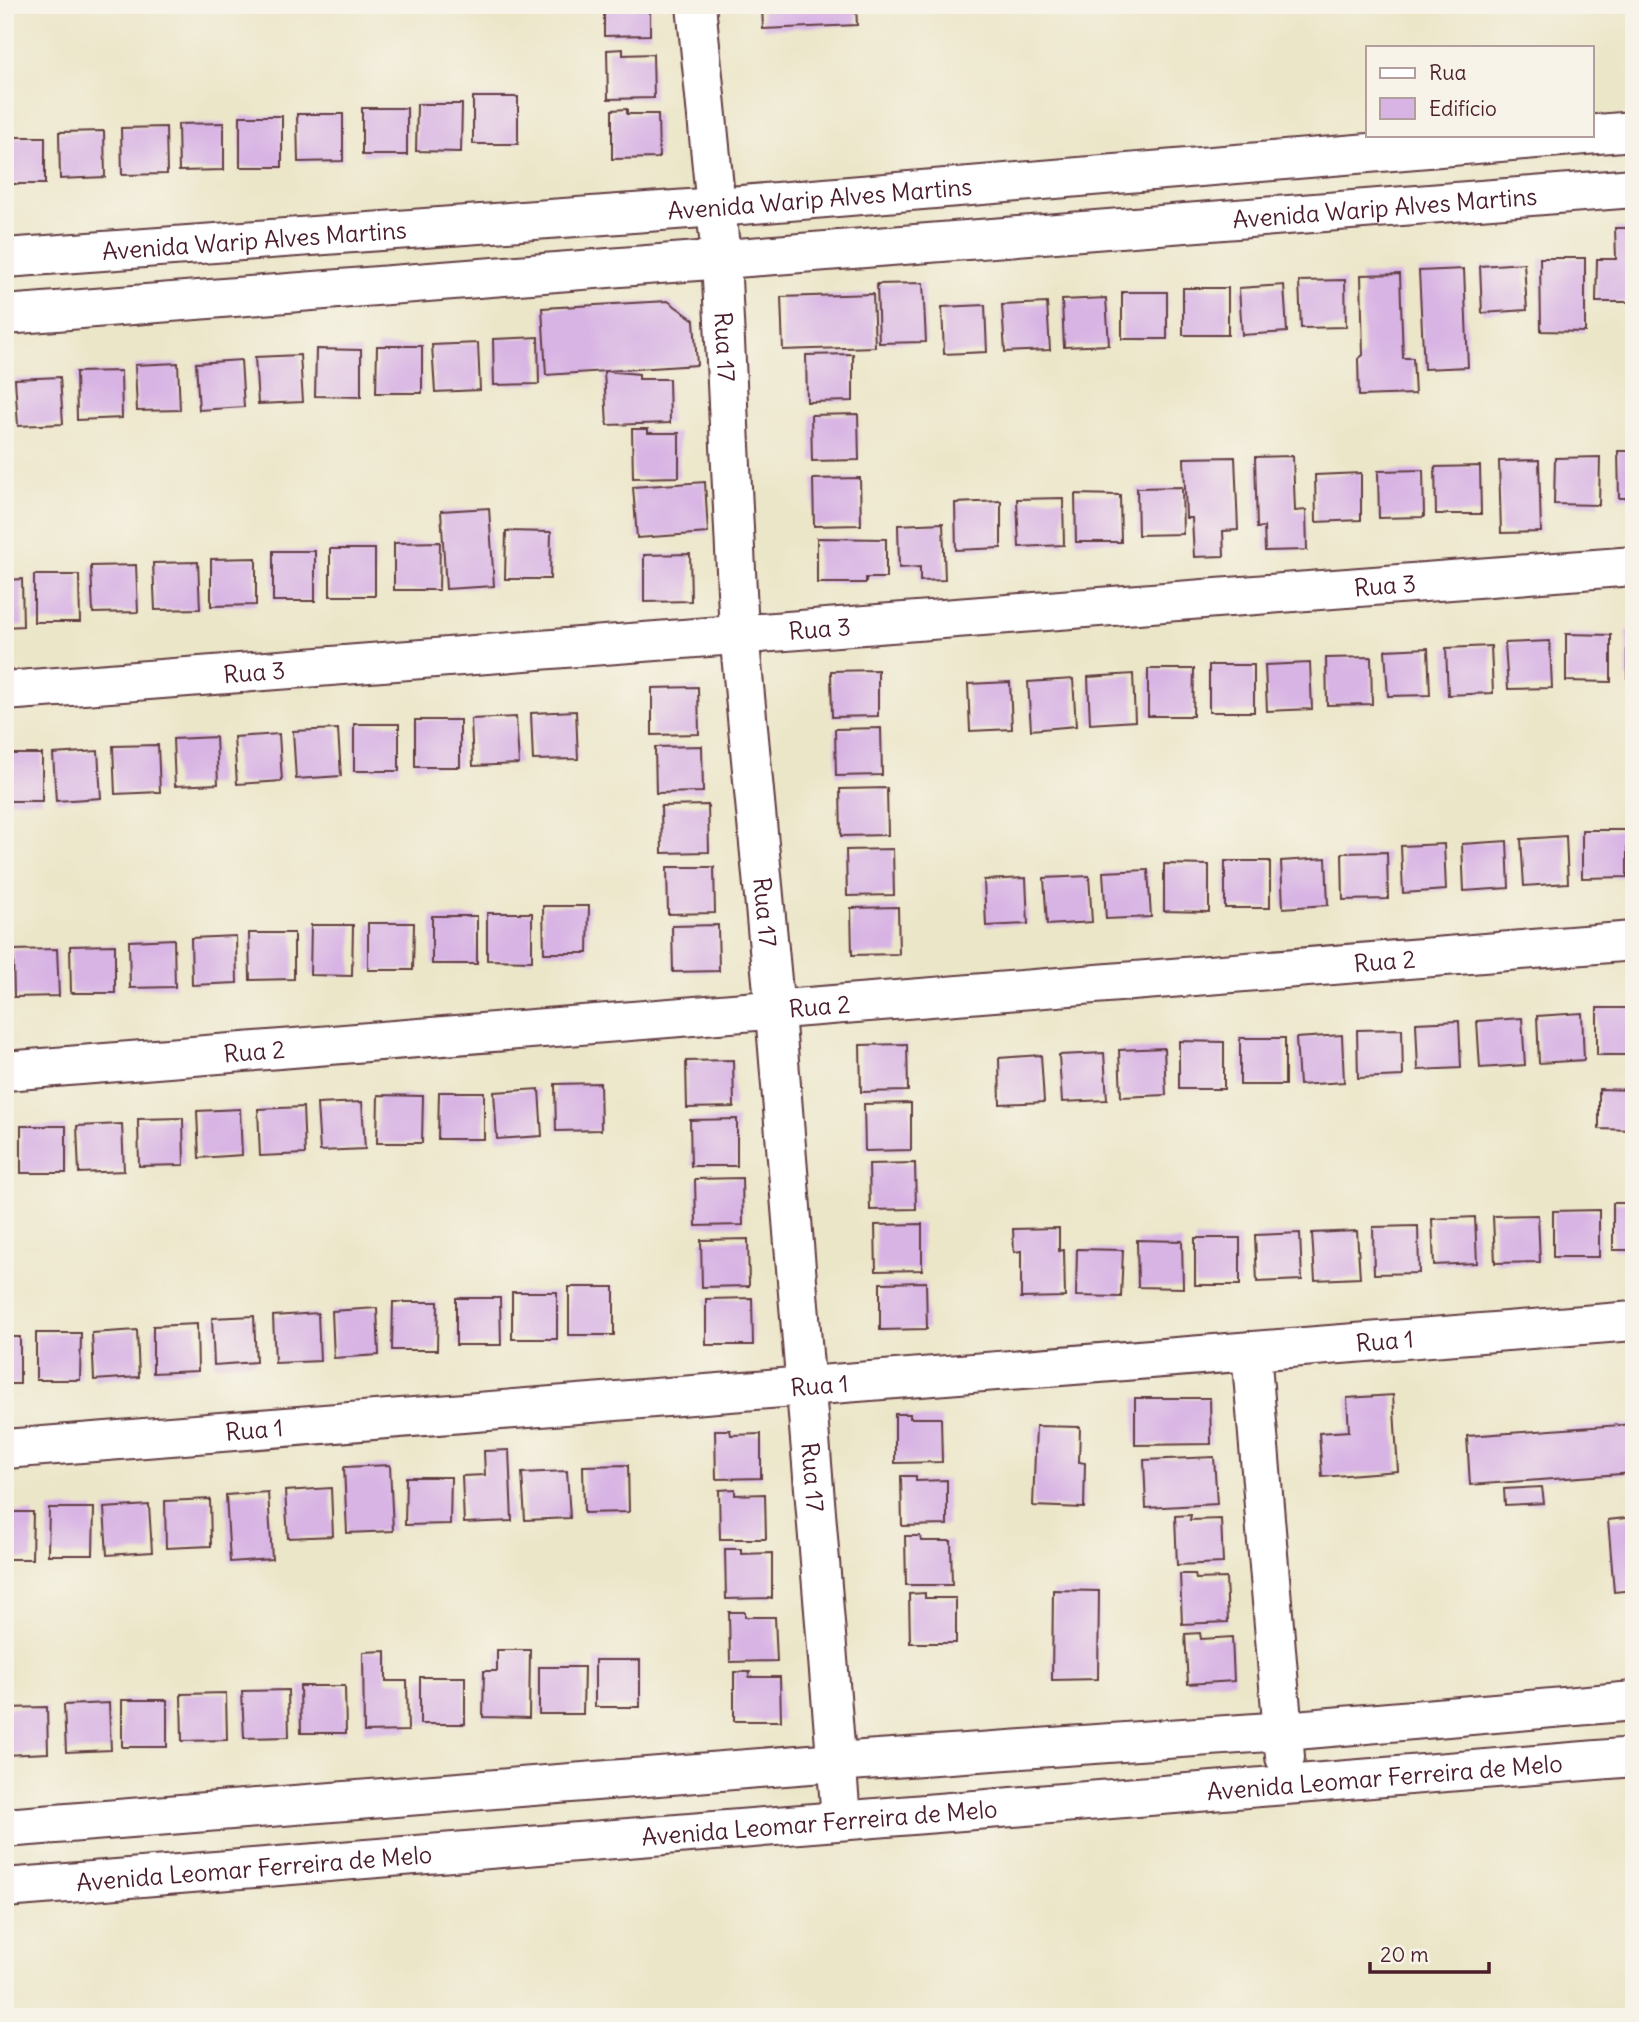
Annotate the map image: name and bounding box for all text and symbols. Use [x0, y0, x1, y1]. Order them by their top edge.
legend [1366, 46, 1594, 136]
text: Rua [1429, 59, 1466, 86]
text: Edifício [1429, 95, 1497, 122]
street label: Avenida Warip Alves Martins [667, 171, 973, 225]
street label: Avenida Warip Alves Martins [1232, 181, 1538, 234]
street label: Avenida Warip Alves Martins [101, 214, 408, 266]
street label: Rua 17 [709, 311, 742, 382]
street label: Rua 3 [1353, 568, 1417, 602]
street label: Rua 3 [787, 611, 852, 646]
street label: Rua 3 [222, 655, 286, 689]
street label: Rua 17 [747, 876, 784, 948]
street label: Rua 2 [1353, 943, 1417, 978]
street label: Rua 2 [787, 989, 851, 1023]
street label: Rua 2 [222, 1034, 286, 1069]
street label: Rua 1 [1355, 1323, 1415, 1358]
street label: Rua 1 [789, 1368, 850, 1402]
street label: Rua 1 [224, 1412, 284, 1447]
street label: Rua 17 [795, 1441, 831, 1513]
street label: Avenida Leomar Ferreira de Melo [1205, 1748, 1564, 1806]
street label: Avenida Leomar Ferreira de Melo [640, 1793, 998, 1852]
street label: Avenida Leomar Ferreira de Melo [75, 1839, 433, 1897]
scale bar [1370, 1931, 1488, 1975]
text: 20 m [1380, 1941, 1429, 1968]

